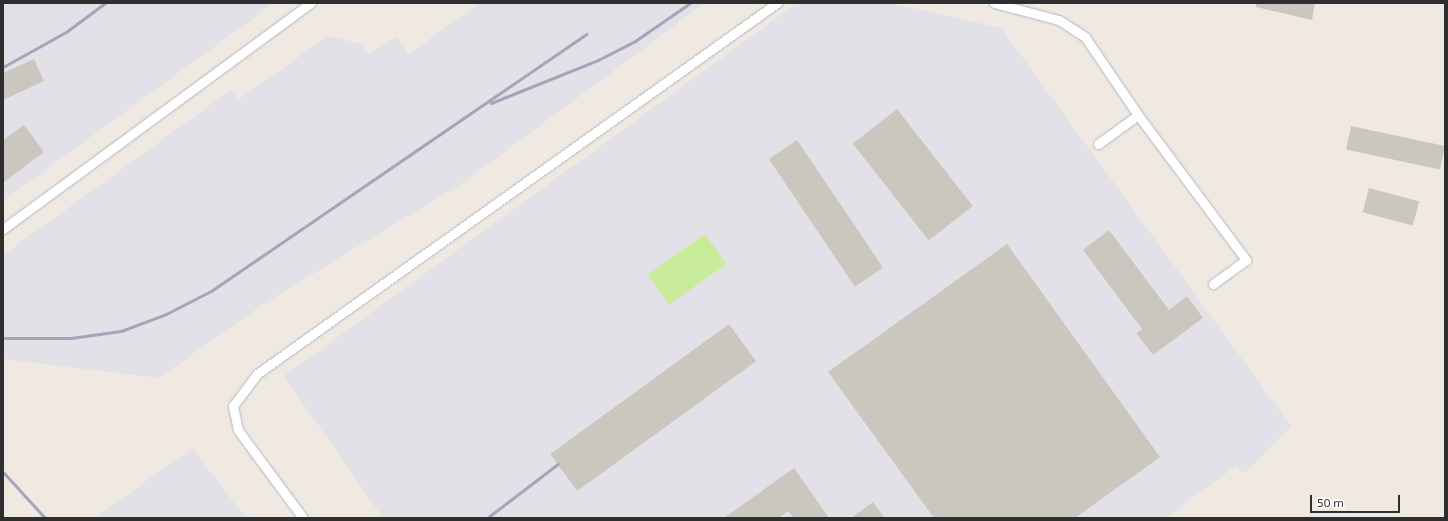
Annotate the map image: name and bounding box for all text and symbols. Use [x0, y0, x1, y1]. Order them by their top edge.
scale bar [1312, 487, 1402, 513]
text: 50 m [1317, 495, 1344, 509]

